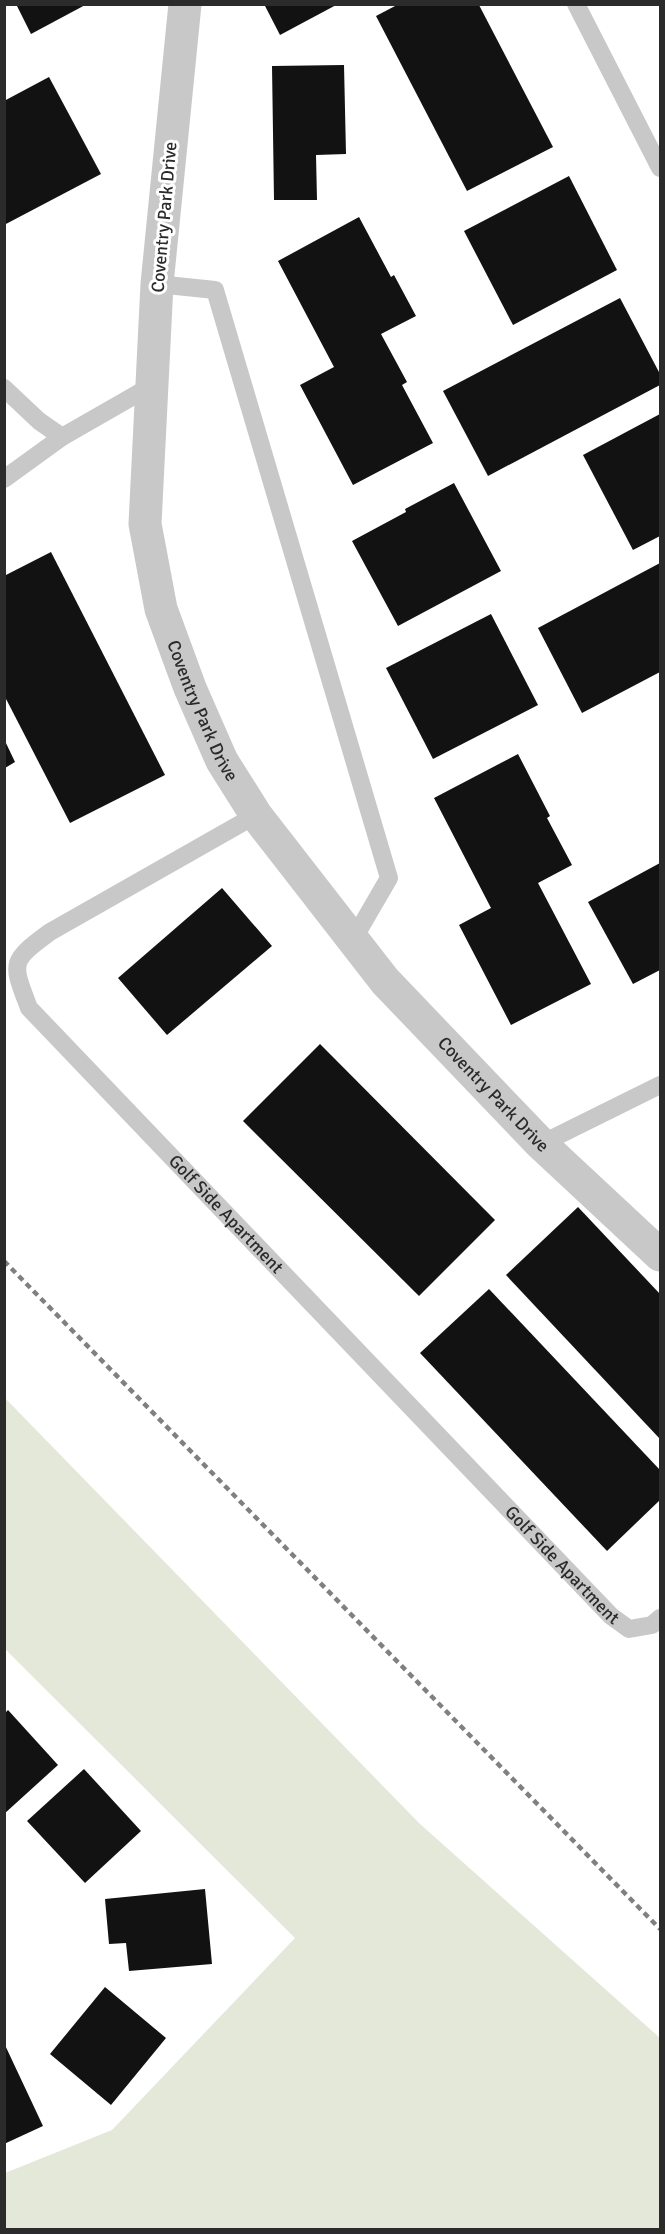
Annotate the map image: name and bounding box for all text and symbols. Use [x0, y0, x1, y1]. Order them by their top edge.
street label: Coventry Park Drive [146, 141, 182, 293]
street label: Coventry Park Drive [162, 637, 243, 785]
street label: Coventry Park Drive [433, 1032, 554, 1157]
street label: Golf Side Apartment [164, 1150, 288, 1278]
street label: Golf Side Apartment [500, 1501, 623, 1629]

